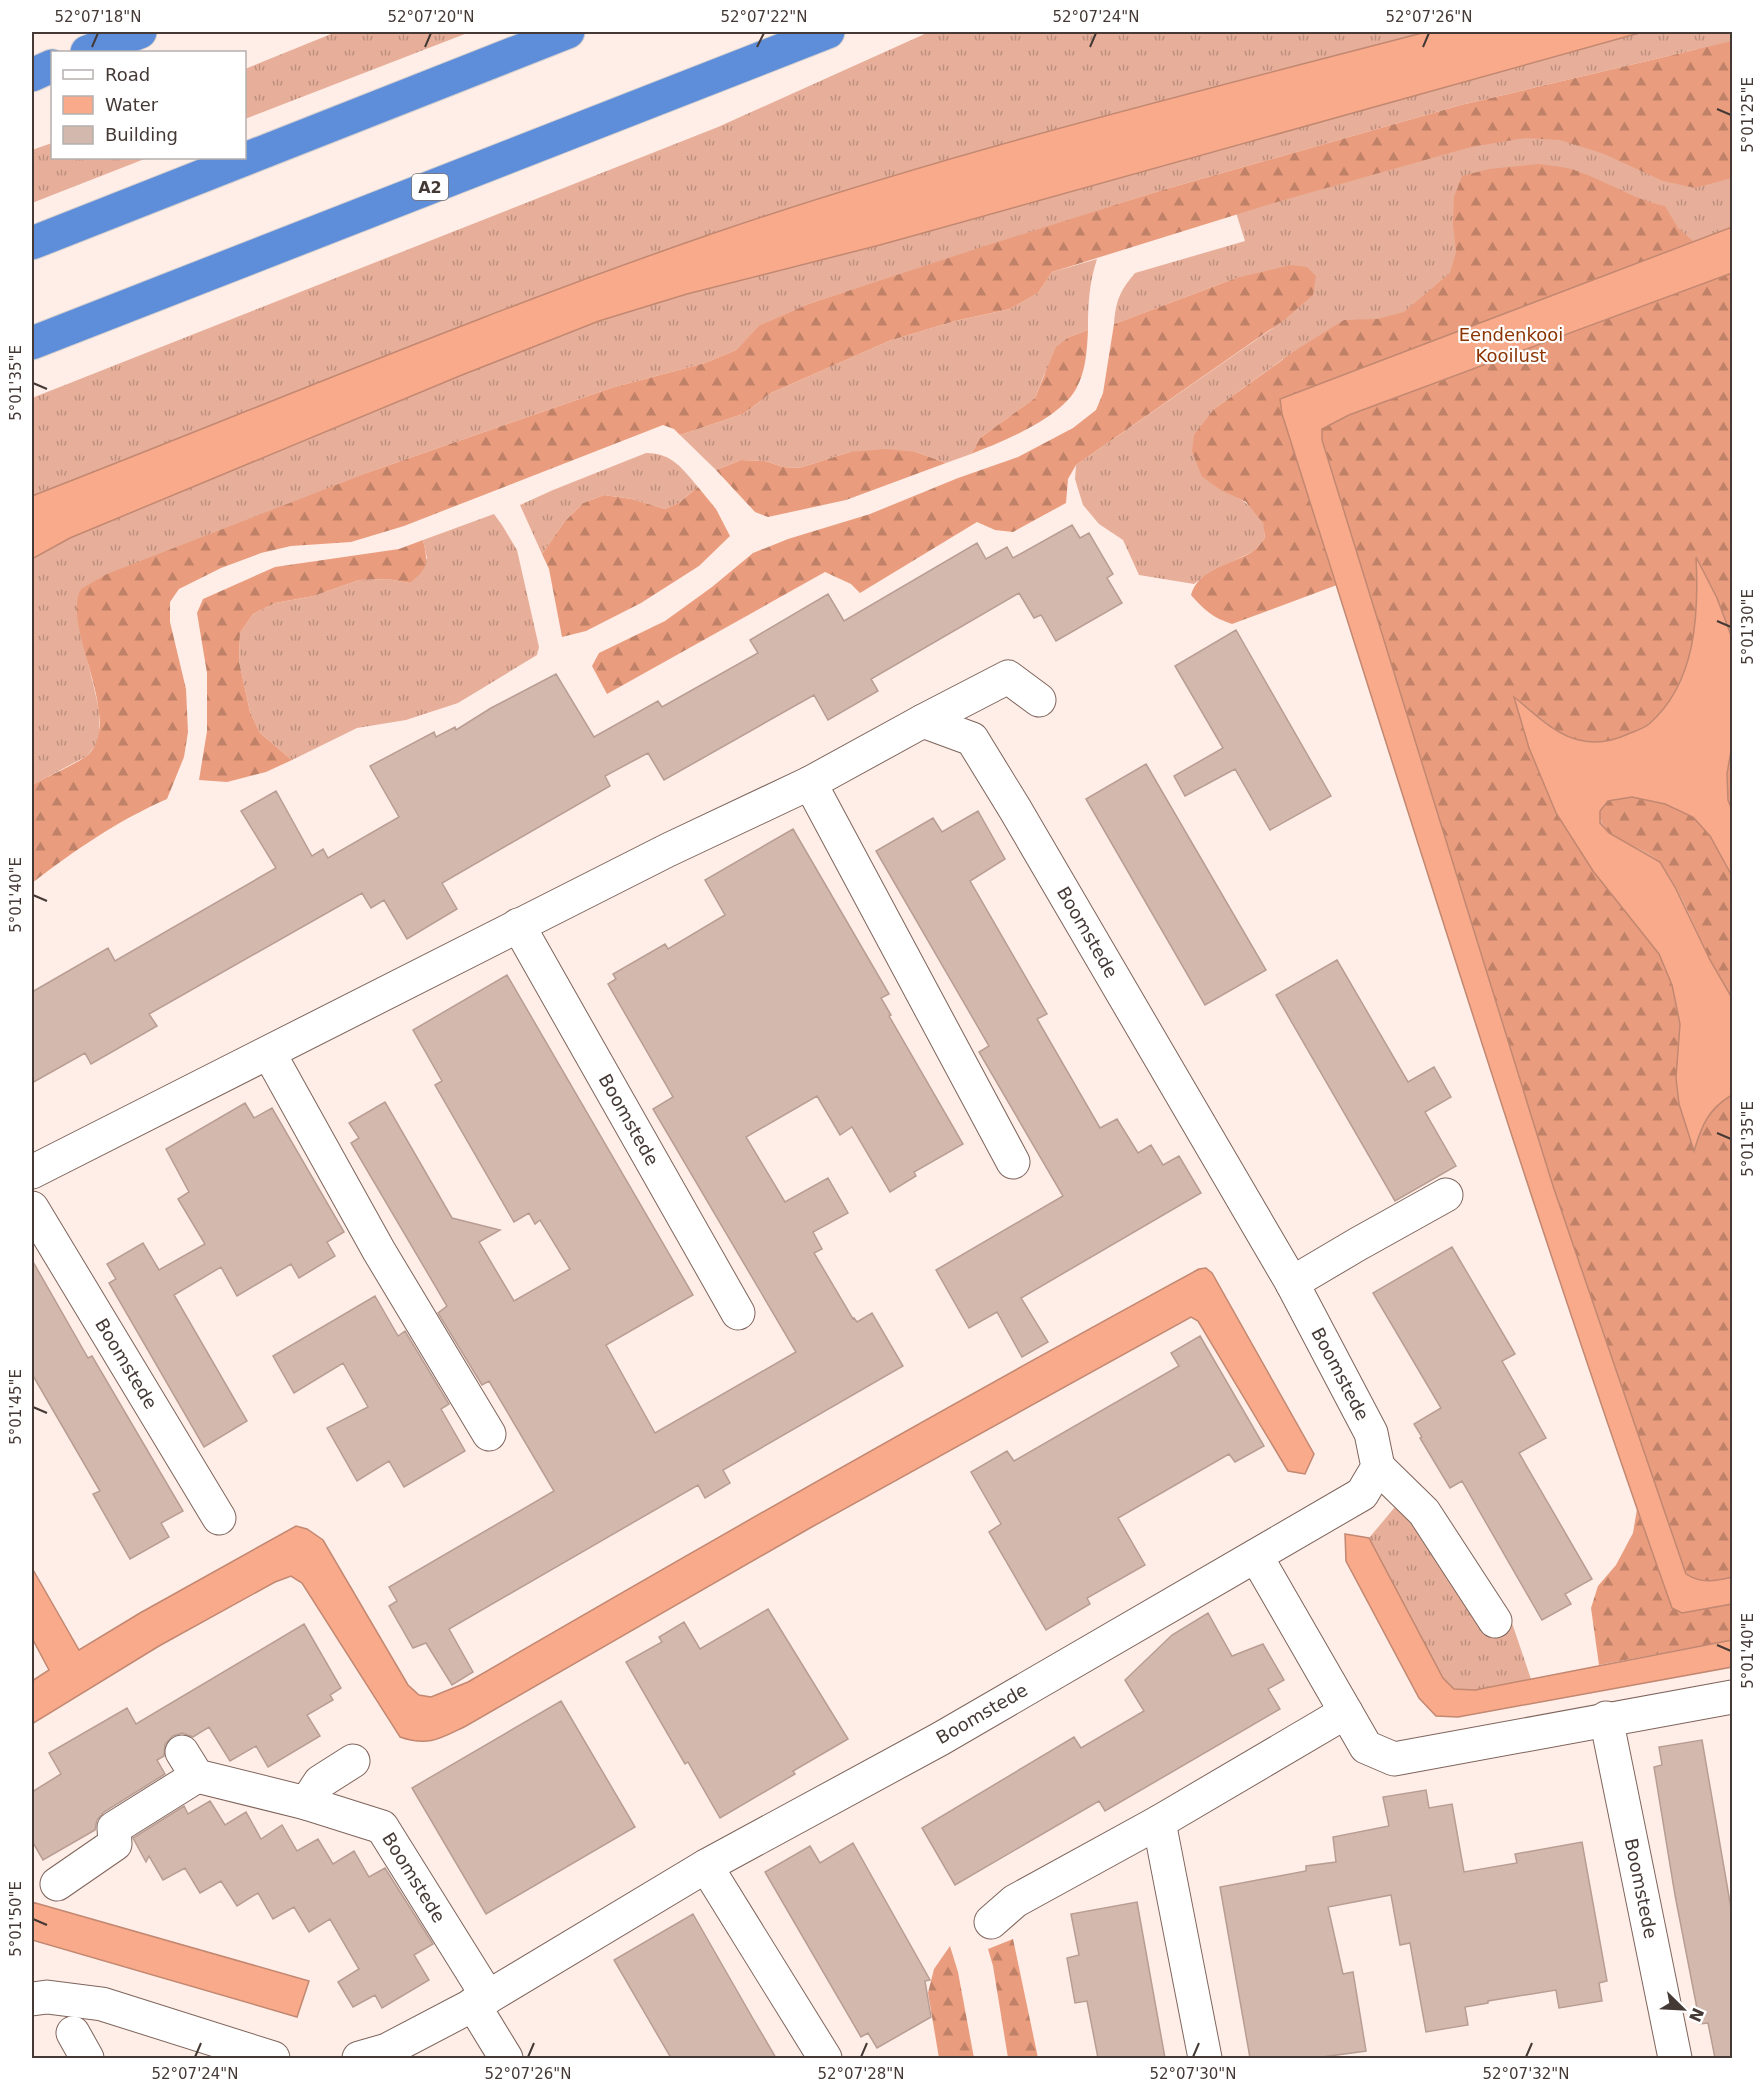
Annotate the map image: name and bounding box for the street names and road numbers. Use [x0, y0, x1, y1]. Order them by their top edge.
road number: A2 [412, 174, 448, 200]
street label: Boomstede [1053, 883, 1122, 981]
street label: Boomstede [595, 1070, 663, 1169]
street label: Boomstede [91, 1314, 162, 1413]
street label: Boomstede [1307, 1324, 1373, 1424]
street label: Boomstede [932, 1679, 1031, 1748]
street label: Boomstede [378, 1829, 450, 1926]
street label: Boomstede [1621, 1836, 1662, 1940]

